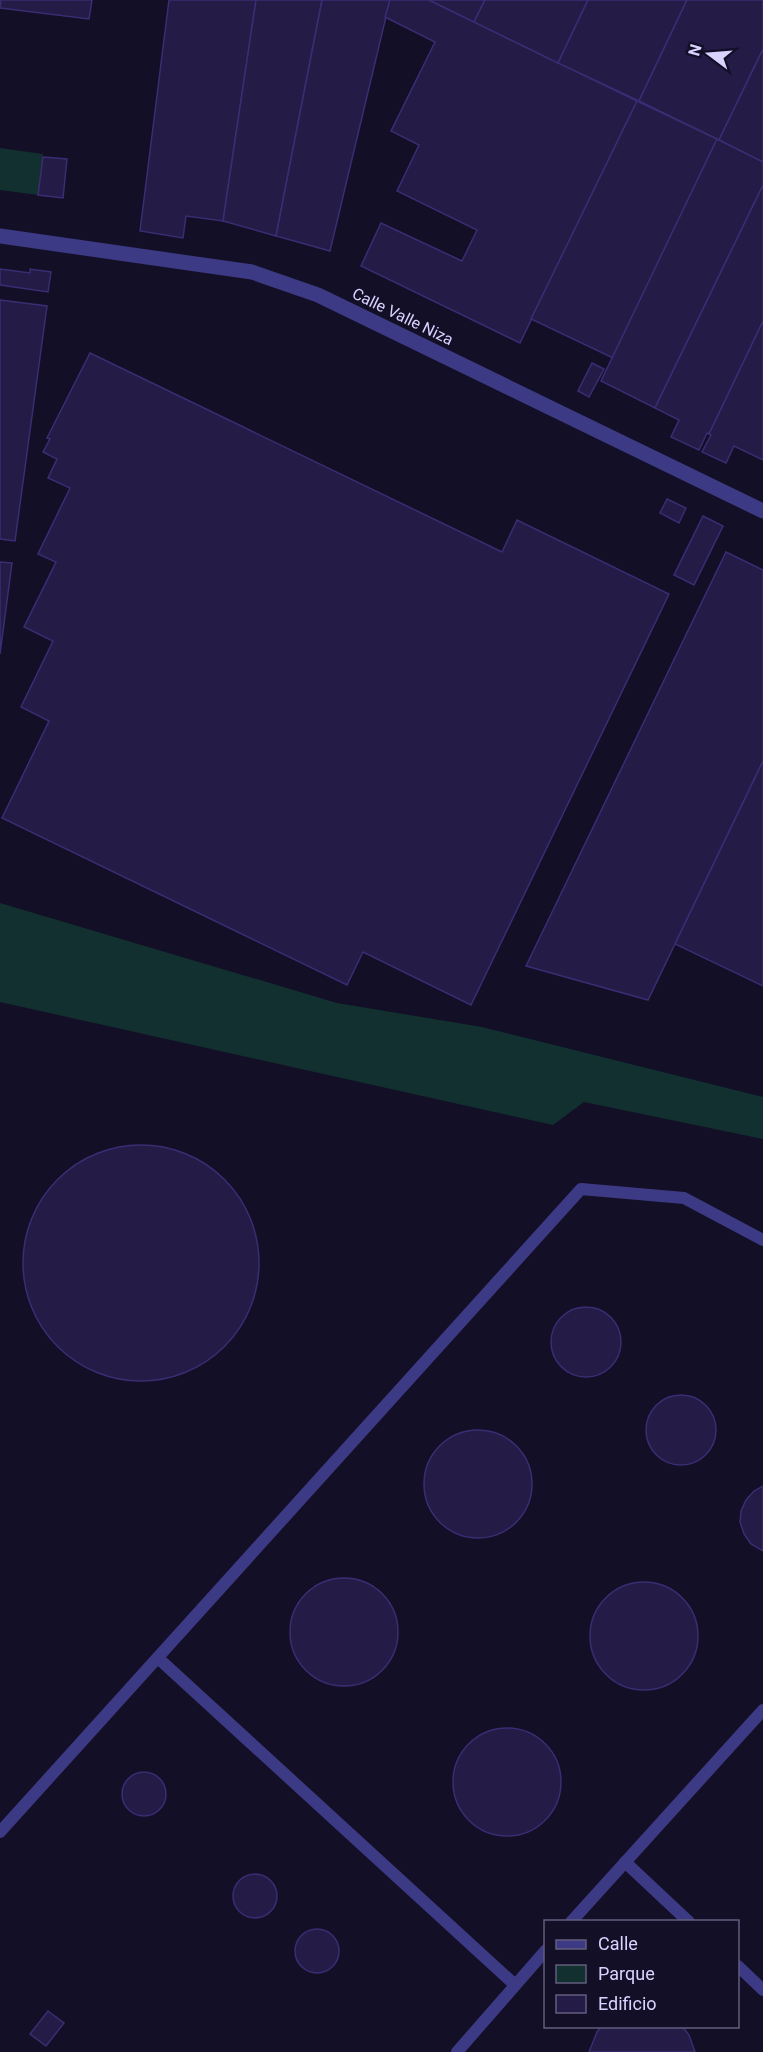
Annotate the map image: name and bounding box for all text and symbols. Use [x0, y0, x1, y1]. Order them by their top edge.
north arrow [679, 24, 739, 84]
text: N [684, 42, 706, 58]
street label: Calle Valle Niza [349, 284, 456, 349]
legend [544, 1920, 739, 2028]
text: Calle [598, 1933, 638, 1954]
text: Parque [598, 1963, 655, 1984]
text: Edificio [598, 1993, 657, 2014]

